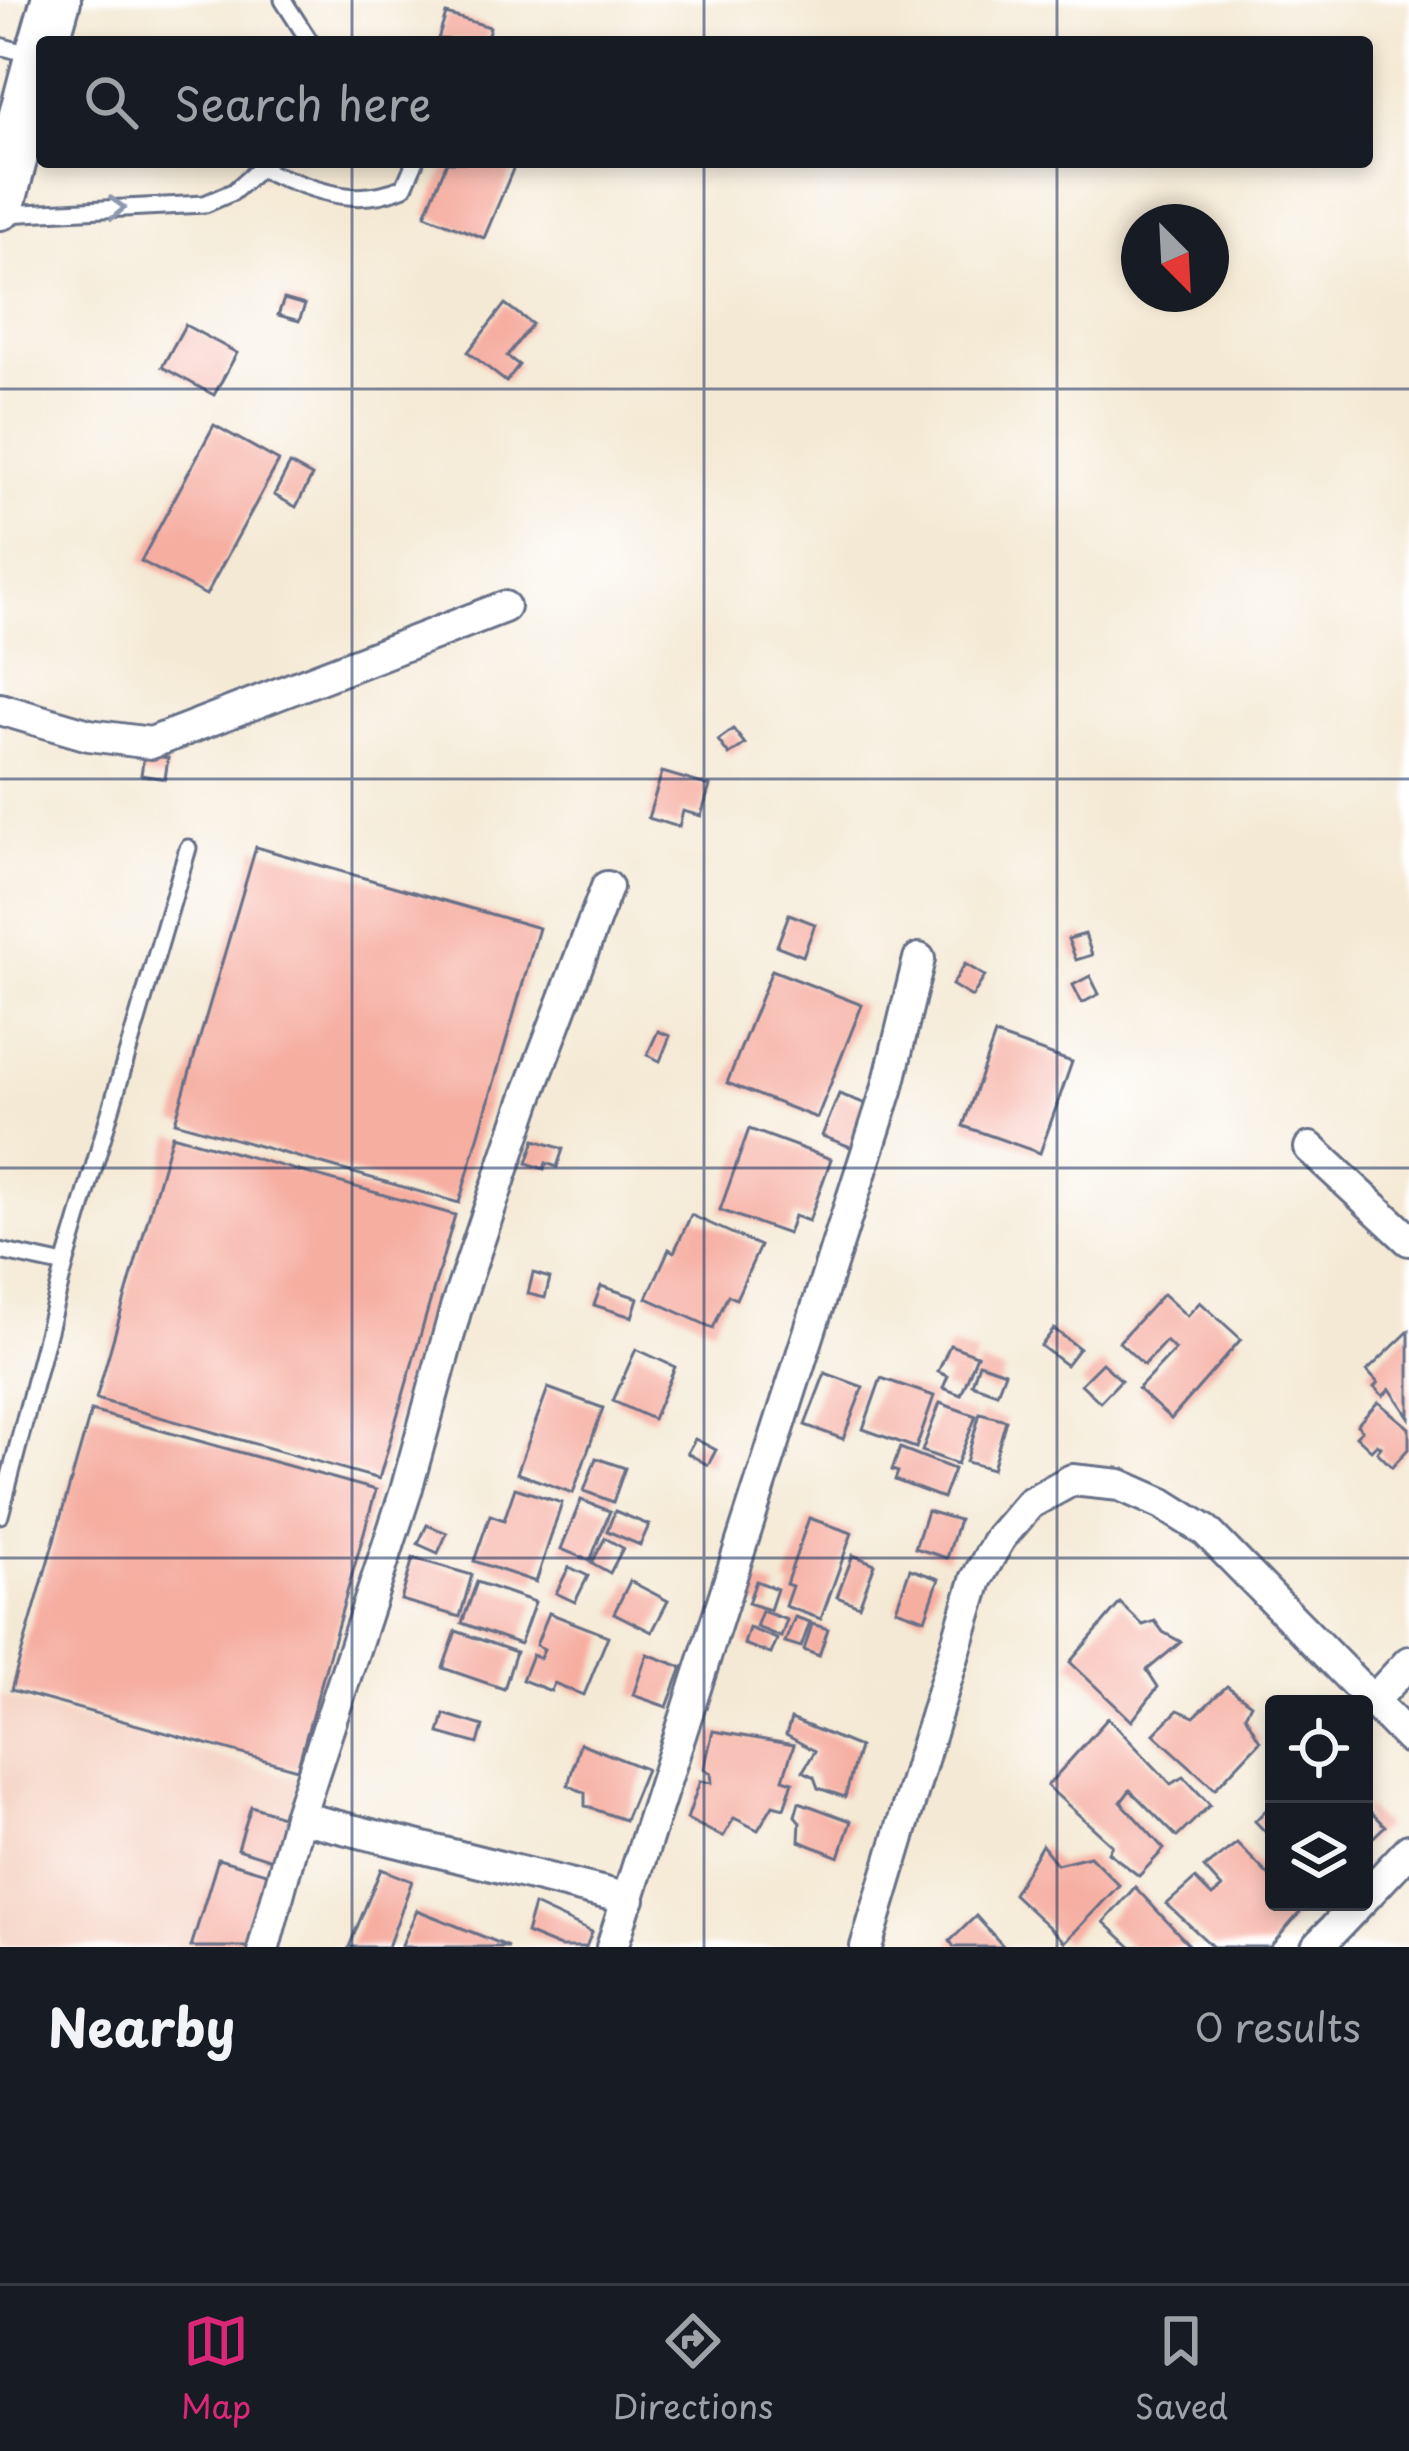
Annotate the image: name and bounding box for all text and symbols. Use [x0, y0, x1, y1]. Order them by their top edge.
search box [36, 36, 1373, 168]
text: Search here [174, 68, 431, 136]
icon: search [78, 69, 144, 135]
one-way arrow [108, 195, 127, 221]
north arrow [1121, 204, 1229, 312]
map controls [1265, 1695, 1373, 1911]
button: locate [1265, 1695, 1373, 1803]
button: layers [1265, 1803, 1373, 1911]
text: Nearby [48, 1987, 235, 2064]
text: 0 results [1195, 1996, 1361, 2055]
tab: Map [181, 2308, 251, 2430]
tab: Directions [613, 2308, 773, 2430]
tab: Saved [1135, 2308, 1228, 2430]

